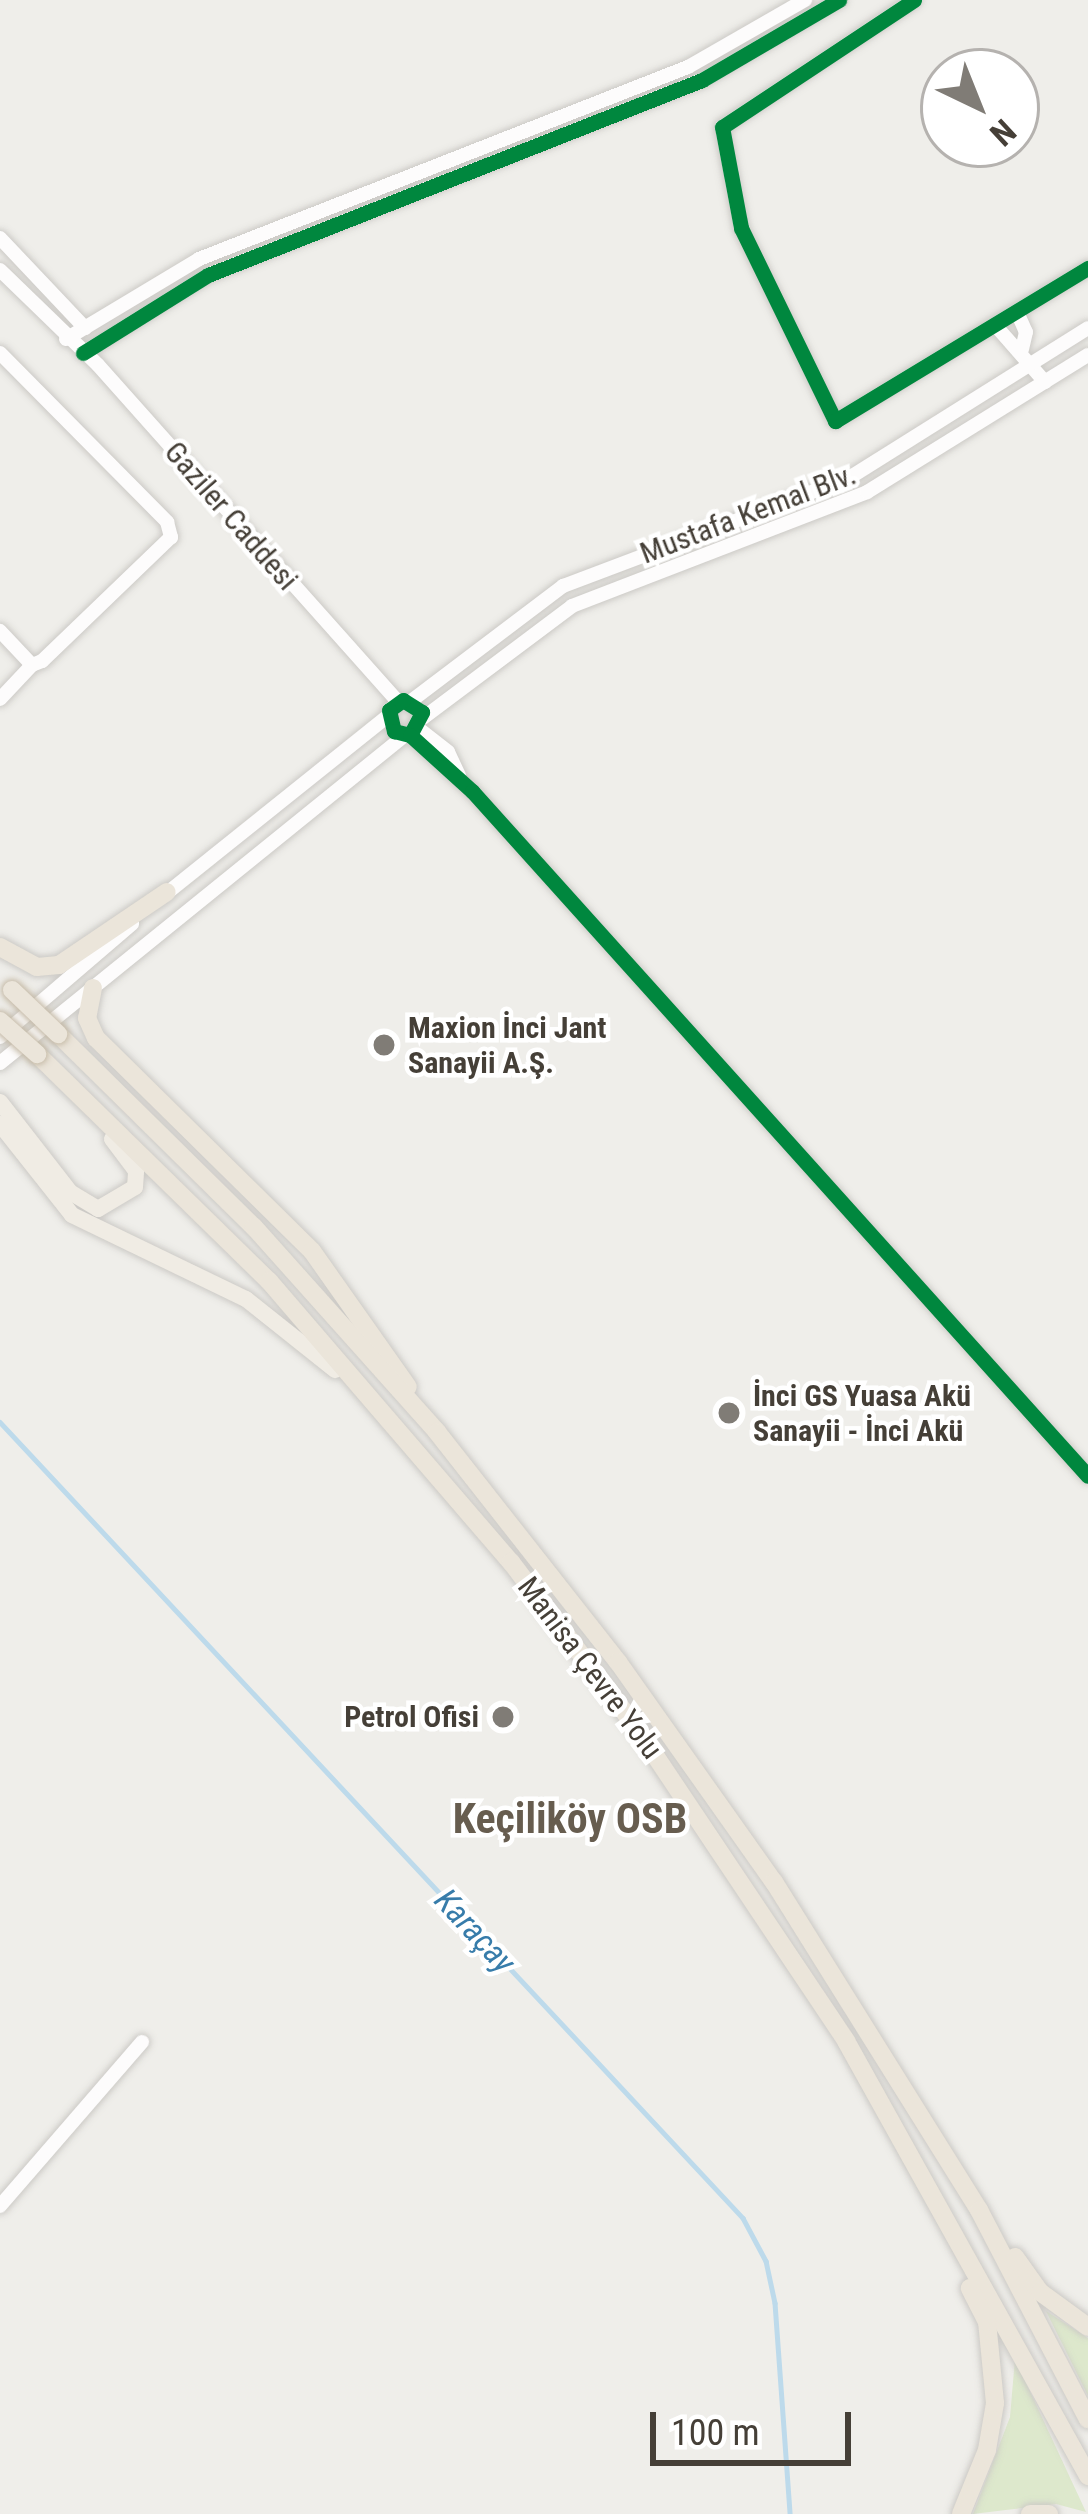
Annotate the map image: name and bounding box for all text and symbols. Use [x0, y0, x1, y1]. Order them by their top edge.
north arrow [920, 48, 1040, 168]
text: N [982, 111, 1024, 154]
street label: Gaziler Caddesi [157, 434, 305, 598]
street label: Mustafa Kemal Blv. [635, 456, 861, 572]
place label: Maxion İnci Jant Sanayii A.Ş. [408, 1010, 607, 1080]
marker: Maxion İnci Jant Sanayii A.Ş. [371, 1032, 397, 1058]
place label: İnci GS Yuasa Akü Sanayii - İnci Akü [753, 1378, 971, 1448]
marker: İnci GS Yuasa Akü Sanayii - İnci Akü [716, 1400, 742, 1426]
street label: Manisa Çevre Yolu [510, 1570, 670, 1766]
place label: Petrol Ofisi [344, 1699, 479, 1735]
marker: Petrol Ofisi [490, 1704, 516, 1730]
district label: Keçiliköy OSB [453, 1794, 687, 1844]
water label: Karaçay [426, 1881, 524, 1981]
scale bar [656, 2388, 857, 2462]
text: 100 m [671, 2412, 760, 2454]

